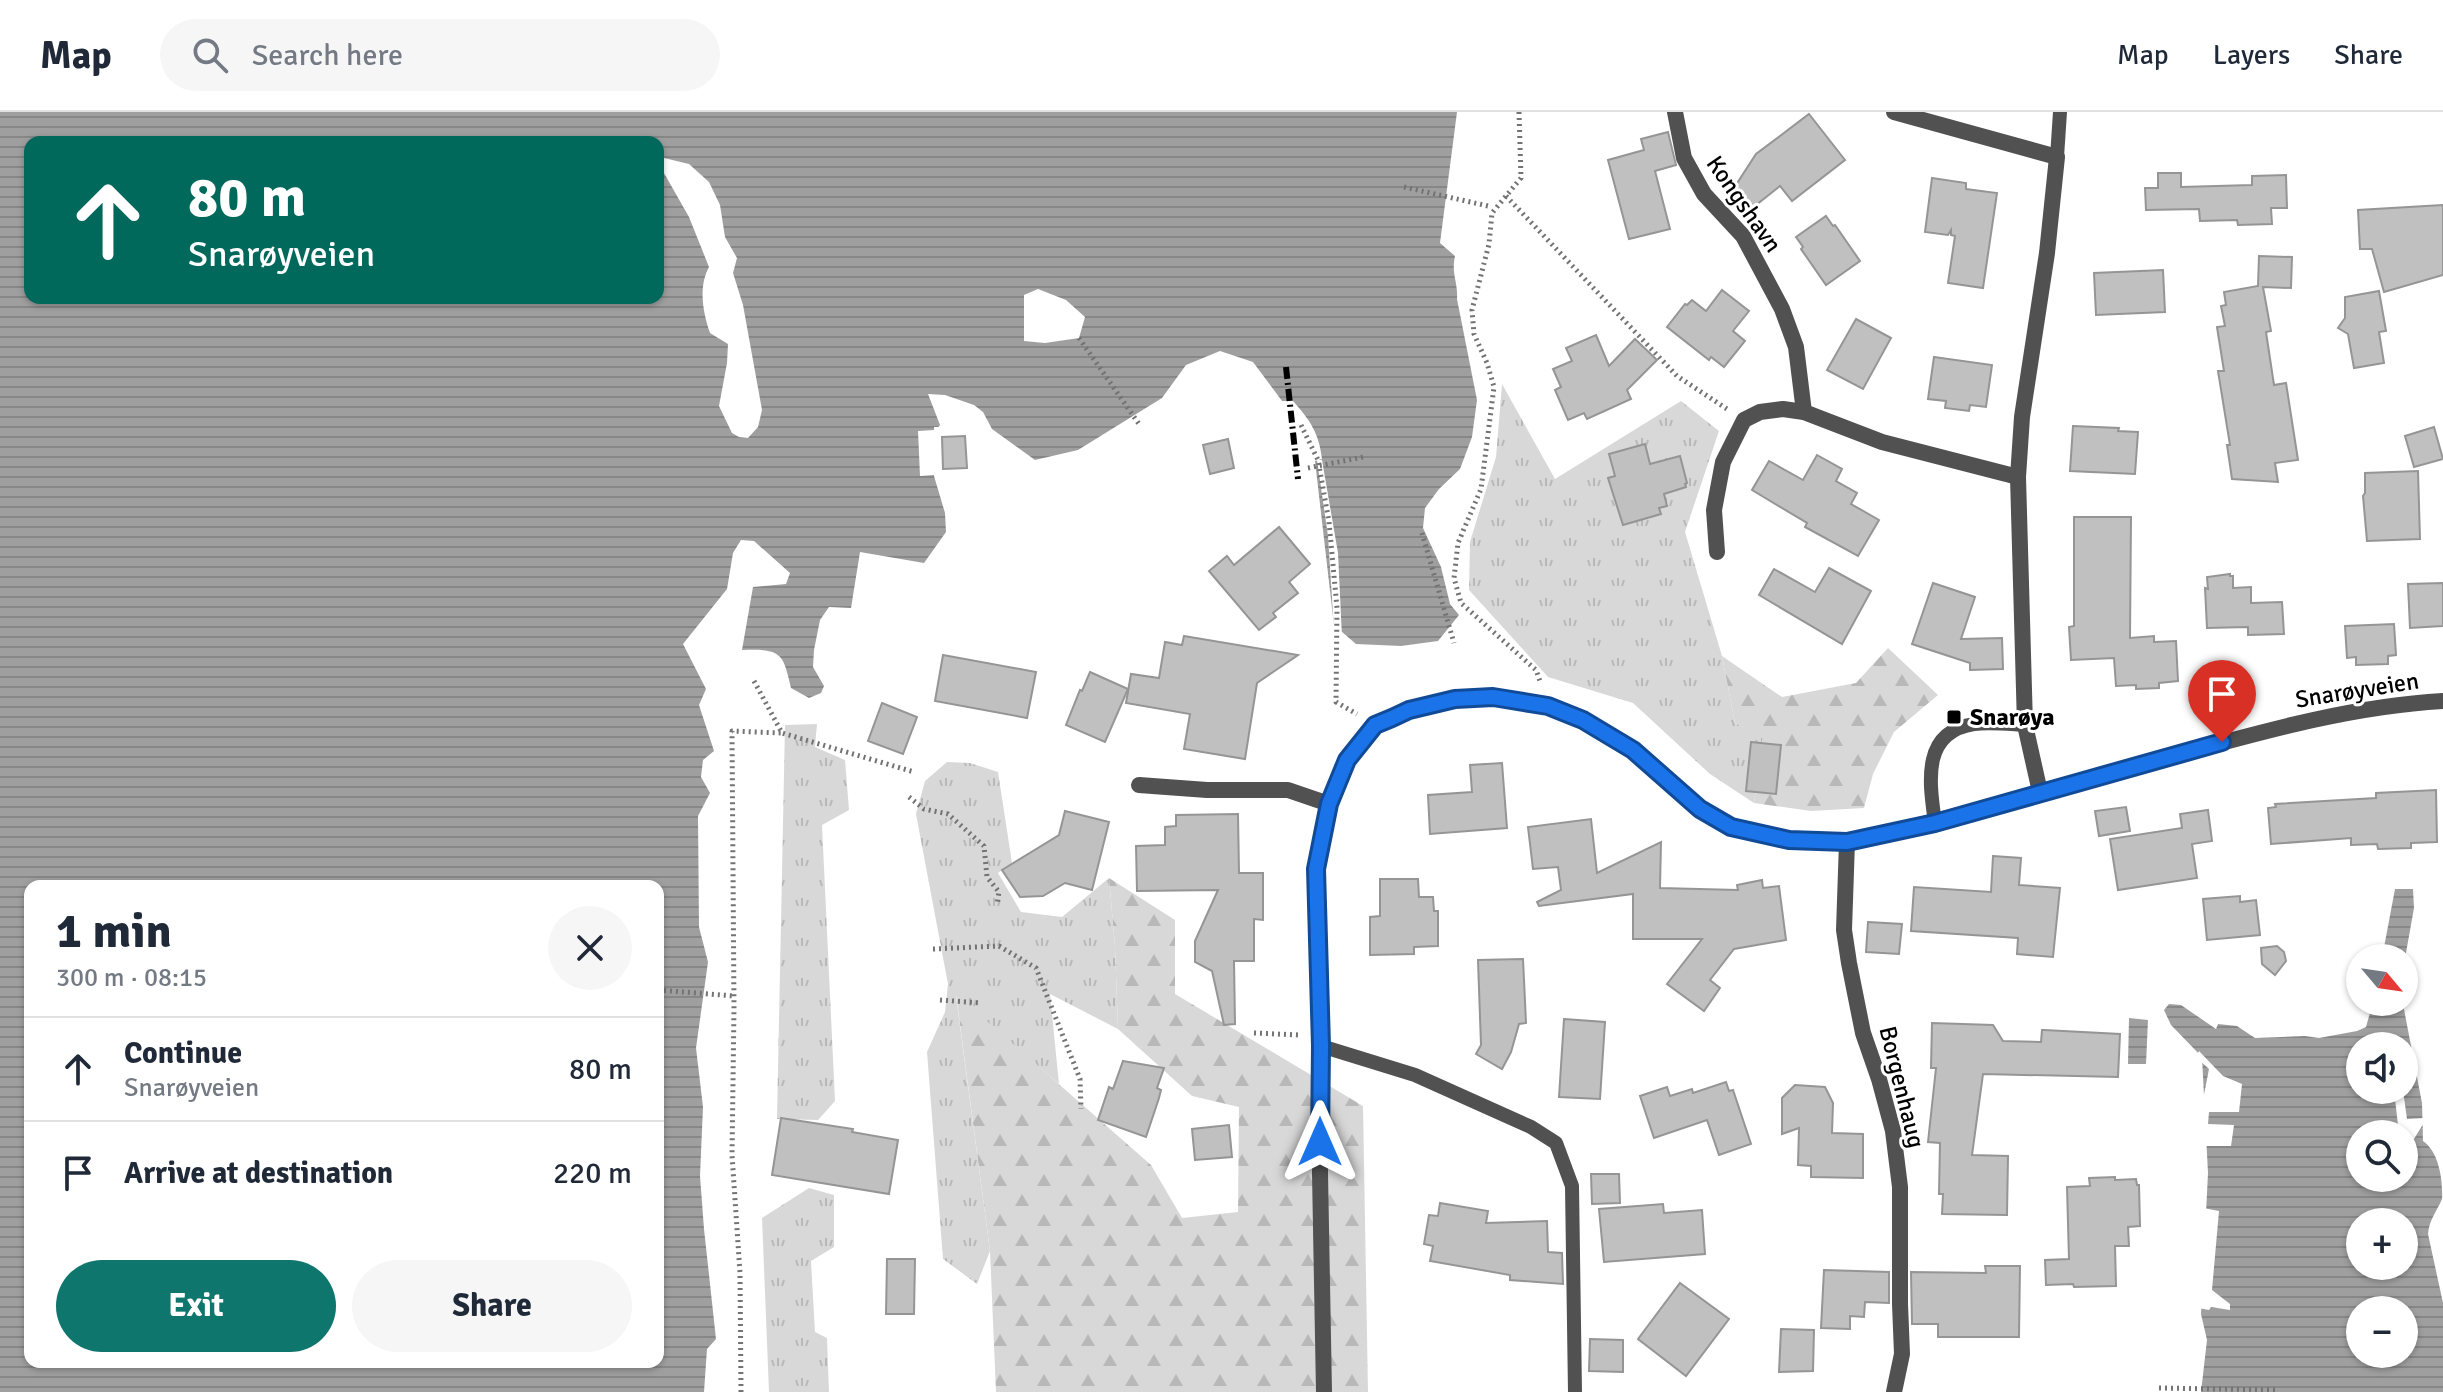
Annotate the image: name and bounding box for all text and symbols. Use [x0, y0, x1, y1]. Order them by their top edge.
search box [160, 19, 720, 91]
text: Map [40, 32, 112, 79]
icon: search [188, 33, 232, 77]
text: Search here [252, 37, 403, 74]
text: Map [2117, 38, 2169, 72]
text: Layers [2213, 38, 2290, 72]
text: Share [2334, 38, 2403, 72]
street label: Kongshavn [1700, 150, 1788, 258]
text: 80 m [188, 163, 306, 232]
icon: ahead [56, 168, 160, 272]
text: Snarøyveien [188, 232, 375, 277]
pin [2188, 660, 2256, 742]
street label: Snarøyveien [2293, 665, 2421, 715]
icon: arrive [2200, 672, 2244, 716]
place label: Snarøya [1970, 702, 2055, 732]
marker: Snarøya [1945, 708, 1963, 726]
text: 1 min [56, 902, 172, 961]
button: close [548, 906, 632, 990]
north arrow [2346, 944, 2418, 1016]
map controls [2346, 944, 2418, 1368]
text: 300 m · 08:15 [56, 962, 207, 994]
street label: Borgenhaug [1872, 1023, 1932, 1151]
button: sound [2346, 1032, 2418, 1104]
text: Continue [124, 1035, 242, 1072]
icon: ahead [56, 1047, 100, 1091]
text: 80 m [569, 1051, 632, 1088]
text: Snarøyveien [124, 1072, 259, 1104]
position arrow [1278, 1100, 1362, 1184]
button: search [2346, 1120, 2418, 1192]
icon: arrive [56, 1151, 100, 1195]
text: Arrive at destination [124, 1155, 393, 1192]
text: 220 m [553, 1155, 632, 1192]
button: + [2346, 1208, 2418, 1280]
button: Exit [56, 1260, 336, 1352]
button: Share [352, 1260, 632, 1352]
button: − [2346, 1296, 2418, 1368]

